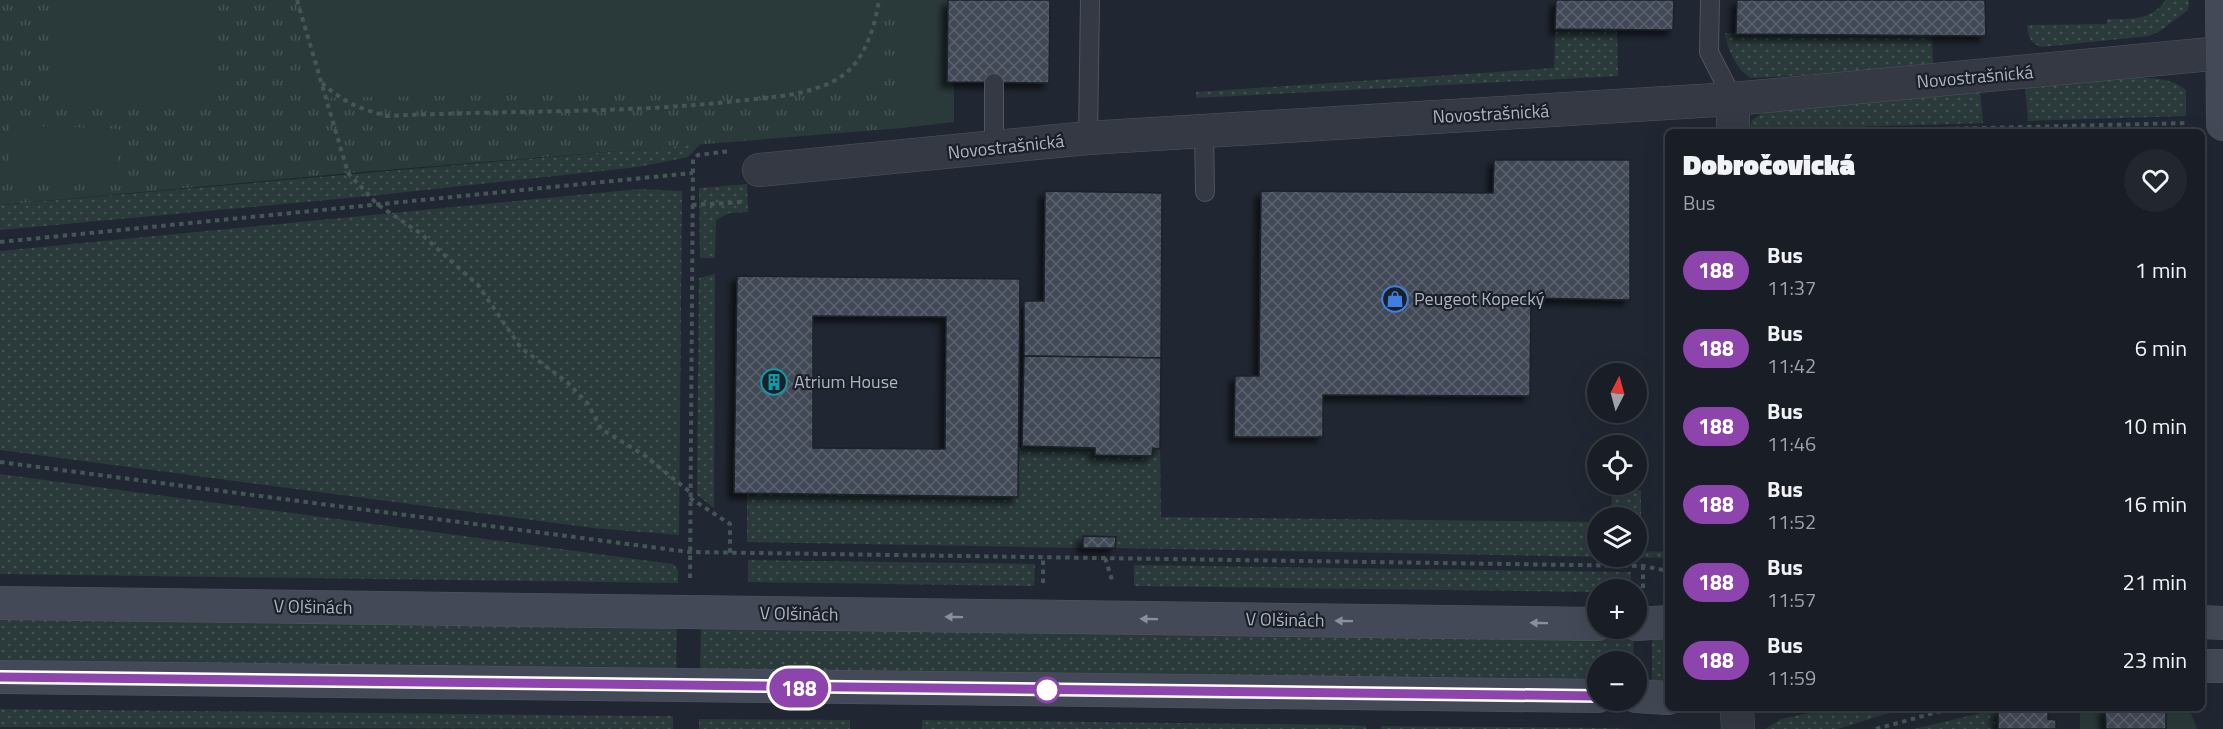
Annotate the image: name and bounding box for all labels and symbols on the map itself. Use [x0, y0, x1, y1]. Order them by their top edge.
street label: Novostrašnická [1916, 58, 2034, 95]
street label: Novostrašnická [1432, 97, 1550, 130]
street label: Novostrašnická [946, 127, 1065, 166]
shop icon: Peugeot Kopecký [1380, 284, 1410, 314]
place label: Peugeot Kopecký [1414, 285, 1545, 312]
north arrow [1587, 363, 1647, 423]
building icon: Atrium House [759, 367, 789, 397]
place label: Atrium House [794, 368, 898, 395]
street label: V Olšinách [273, 592, 353, 621]
street label: V Olšinách [759, 599, 839, 628]
street label: V Olšinách [1245, 605, 1325, 634]
one-way arrow [945, 612, 964, 622]
one-way arrow [1140, 614, 1159, 623]
one-way arrow [1335, 616, 1354, 626]
one-way arrow [1530, 618, 1549, 628]
line badge: 188 [764, 668, 834, 708]
unlabelled marker [1034, 677, 1060, 703]

